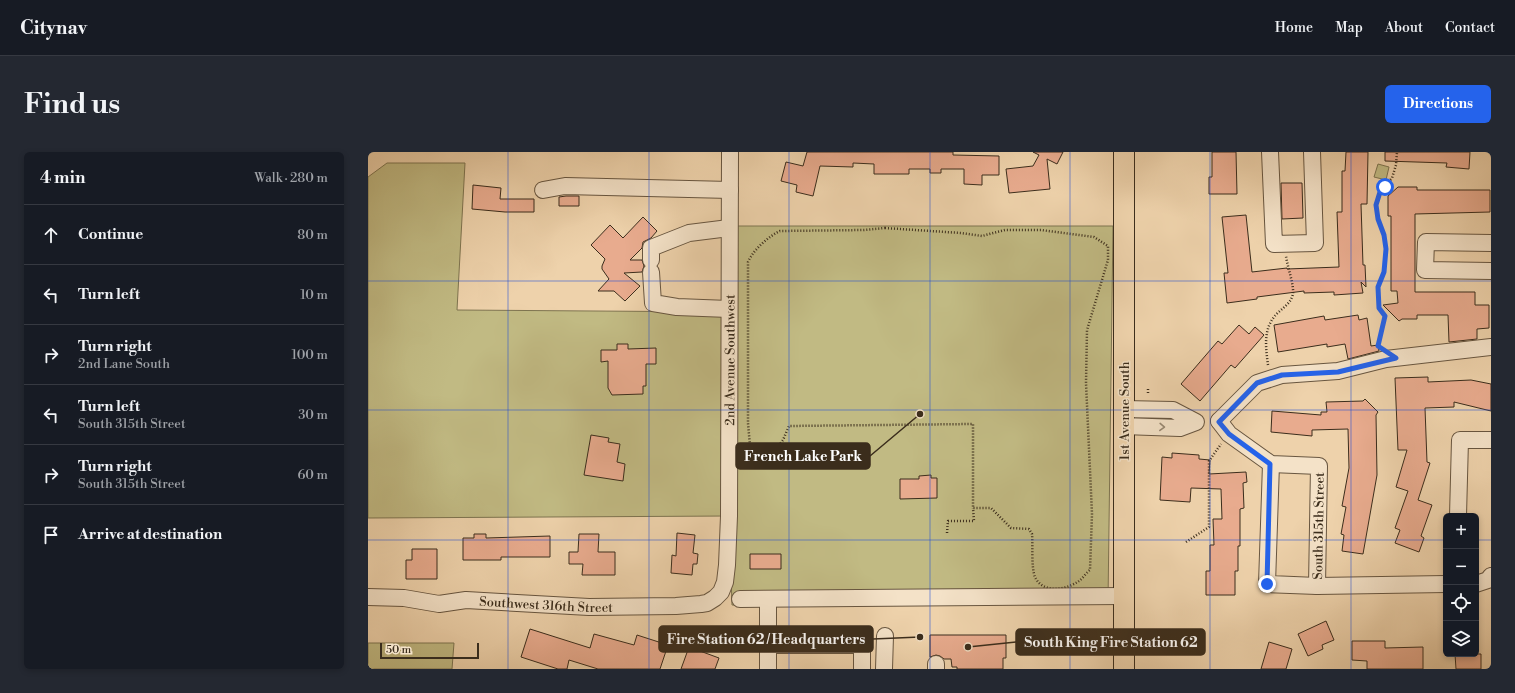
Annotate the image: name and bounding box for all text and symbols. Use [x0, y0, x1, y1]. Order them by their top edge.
text: Citynav [20, 16, 87, 40]
text: Home [1275, 19, 1313, 37]
text: Map [1335, 19, 1363, 37]
text: About [1385, 19, 1423, 37]
text: Contact [1445, 19, 1495, 37]
button: Directions [1385, 85, 1491, 123]
text: Find us [24, 87, 120, 122]
text: 4 min [40, 167, 85, 189]
text: Walk · 280 m [254, 170, 328, 186]
route start [1376, 178, 1394, 196]
icon: ahead [40, 224, 62, 246]
text: Continue [78, 225, 143, 244]
text: 80 m [297, 227, 328, 243]
icon: left [40, 284, 62, 306]
text: Turn left [78, 285, 140, 304]
text: 10 m [300, 287, 328, 303]
street label: 2nd Avenue Southwest [722, 294, 739, 426]
text: Turn right [78, 337, 152, 356]
icon: right [40, 344, 62, 366]
text: 100 m [292, 347, 328, 363]
text: 2nd Lane South [78, 356, 170, 372]
street label: 1st Avenue South [1117, 361, 1133, 460]
text: Turn left [78, 397, 140, 416]
icon: left [40, 404, 62, 426]
text: 30 m [298, 407, 328, 423]
text: South 315th Street [78, 416, 185, 432]
one-way arrow [1159, 423, 1165, 431]
callout: French Lake Park [736, 443, 870, 469]
text: French Lake Park [744, 448, 862, 466]
text: Turn right [78, 457, 152, 476]
icon: right [40, 464, 62, 486]
text: 60 m [297, 467, 328, 483]
street label: South 315th Street [1310, 472, 1328, 580]
text: South 315th Street [78, 476, 185, 492]
map controls [1443, 513, 1479, 657]
button: + [1443, 513, 1479, 549]
icon: arrive [40, 524, 62, 546]
text: Arrive at destination [78, 525, 222, 544]
button: − [1443, 549, 1479, 585]
route end [1258, 575, 1276, 593]
button: locate [1443, 585, 1479, 621]
street label: Southwest 316th Street [479, 594, 613, 616]
button: layers [1443, 621, 1479, 657]
callout: Fire Station 62 / Headquarters [659, 626, 873, 652]
callout: South King Fire Station 62 [1016, 629, 1205, 655]
text: Fire Station 62 / Headquarters [667, 631, 865, 649]
text: South King Fire Station 62 [1024, 634, 1198, 652]
scale bar [380, 641, 479, 660]
text: 50 m [386, 643, 411, 657]

